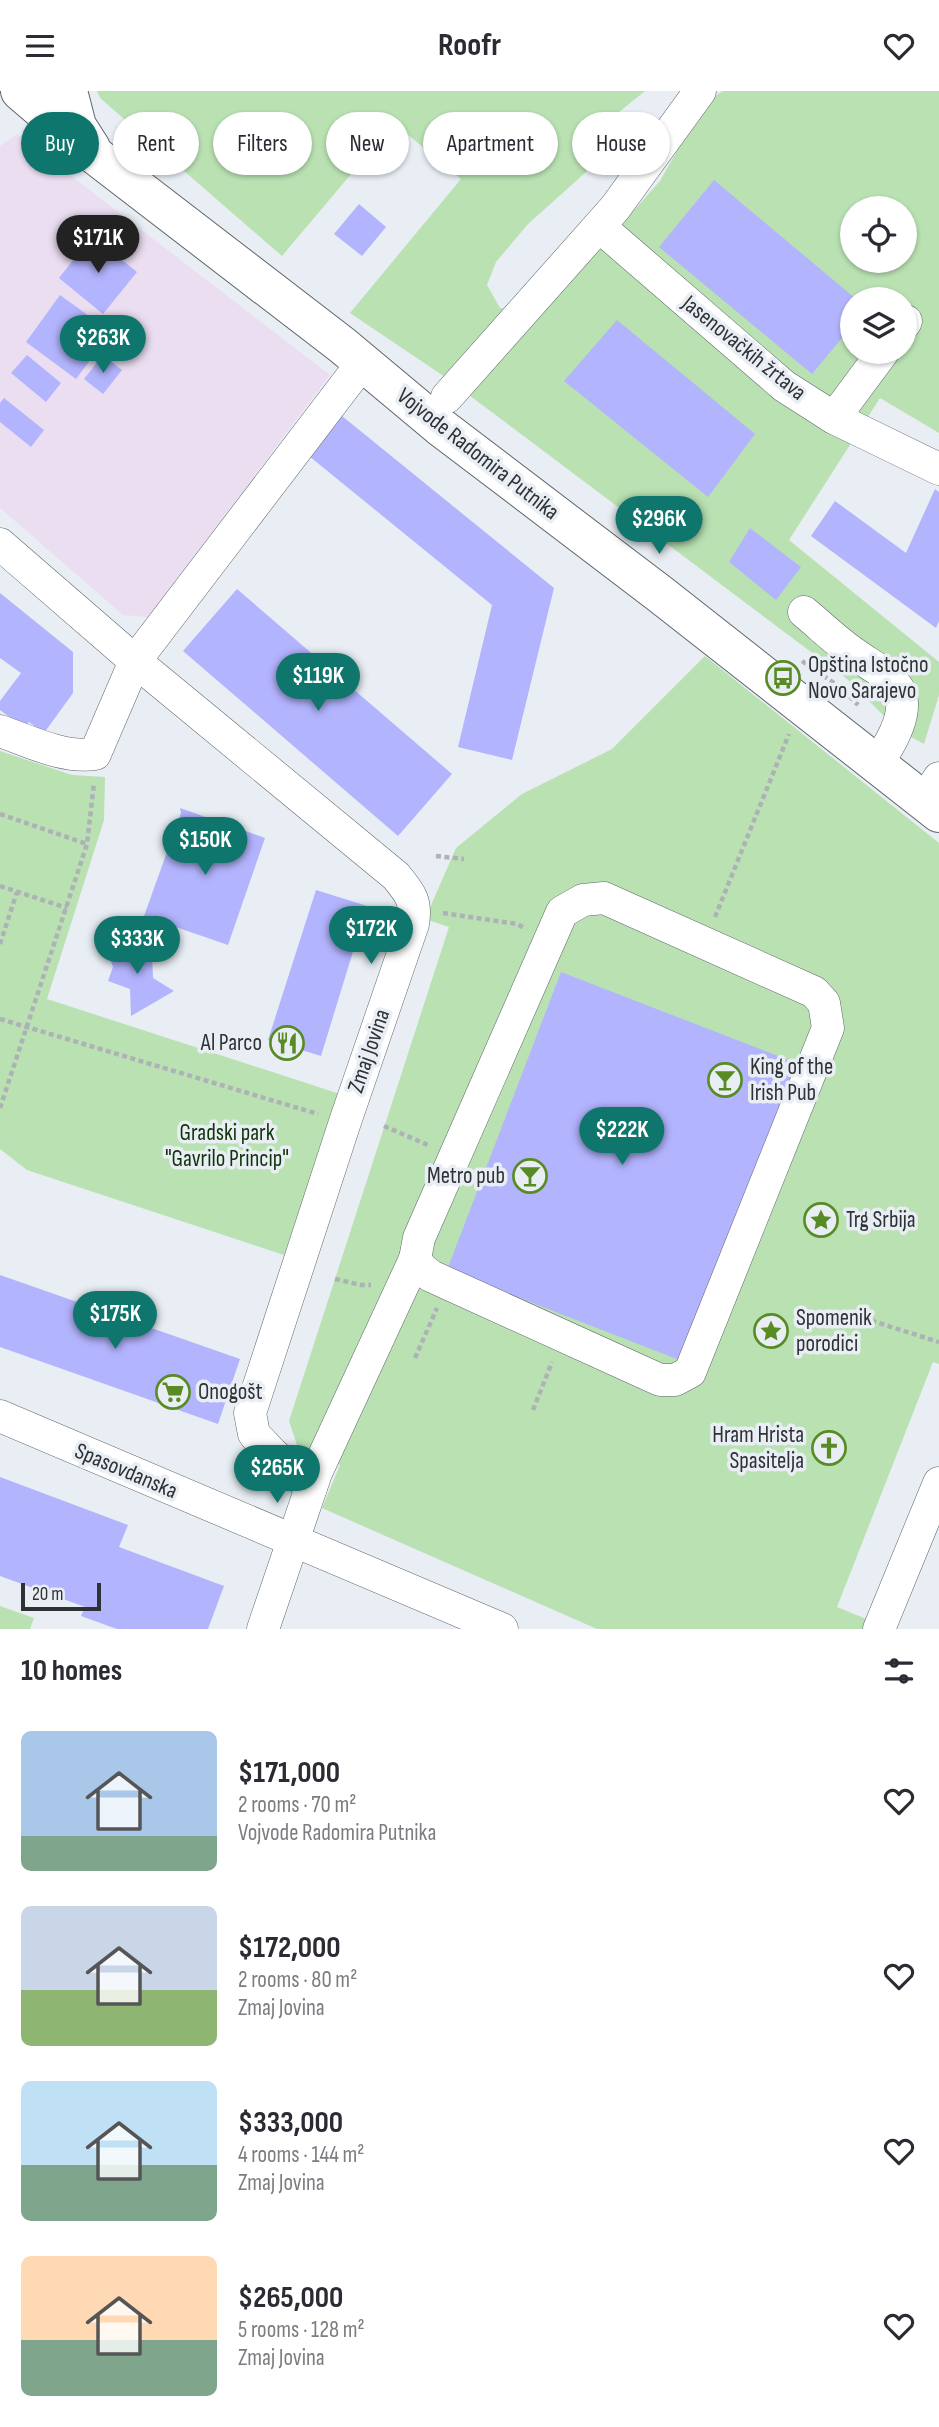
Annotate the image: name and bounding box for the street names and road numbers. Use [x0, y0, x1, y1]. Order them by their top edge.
street label: Jasenovačkih žrtava [676, 289, 812, 407]
street label: Vojvode Radomira Putnika [391, 382, 565, 526]
street label: Zmaj Jovina [342, 1005, 396, 1097]
street label: Spasovdanska [70, 1437, 182, 1505]

